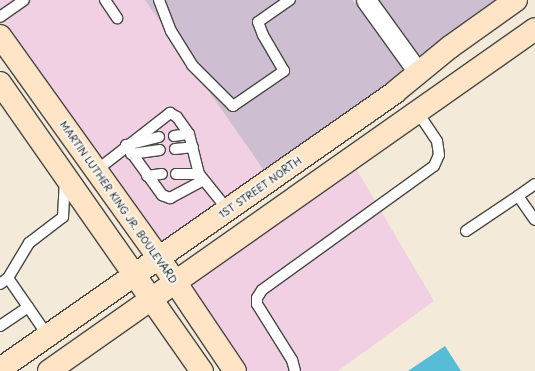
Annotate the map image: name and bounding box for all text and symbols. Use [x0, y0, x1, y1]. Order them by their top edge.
street label: MARTIN LUTHER KING JR. BOULEVARD [57, 117, 181, 287]
street label: 1ST STREET NORTH [215, 153, 305, 221]

